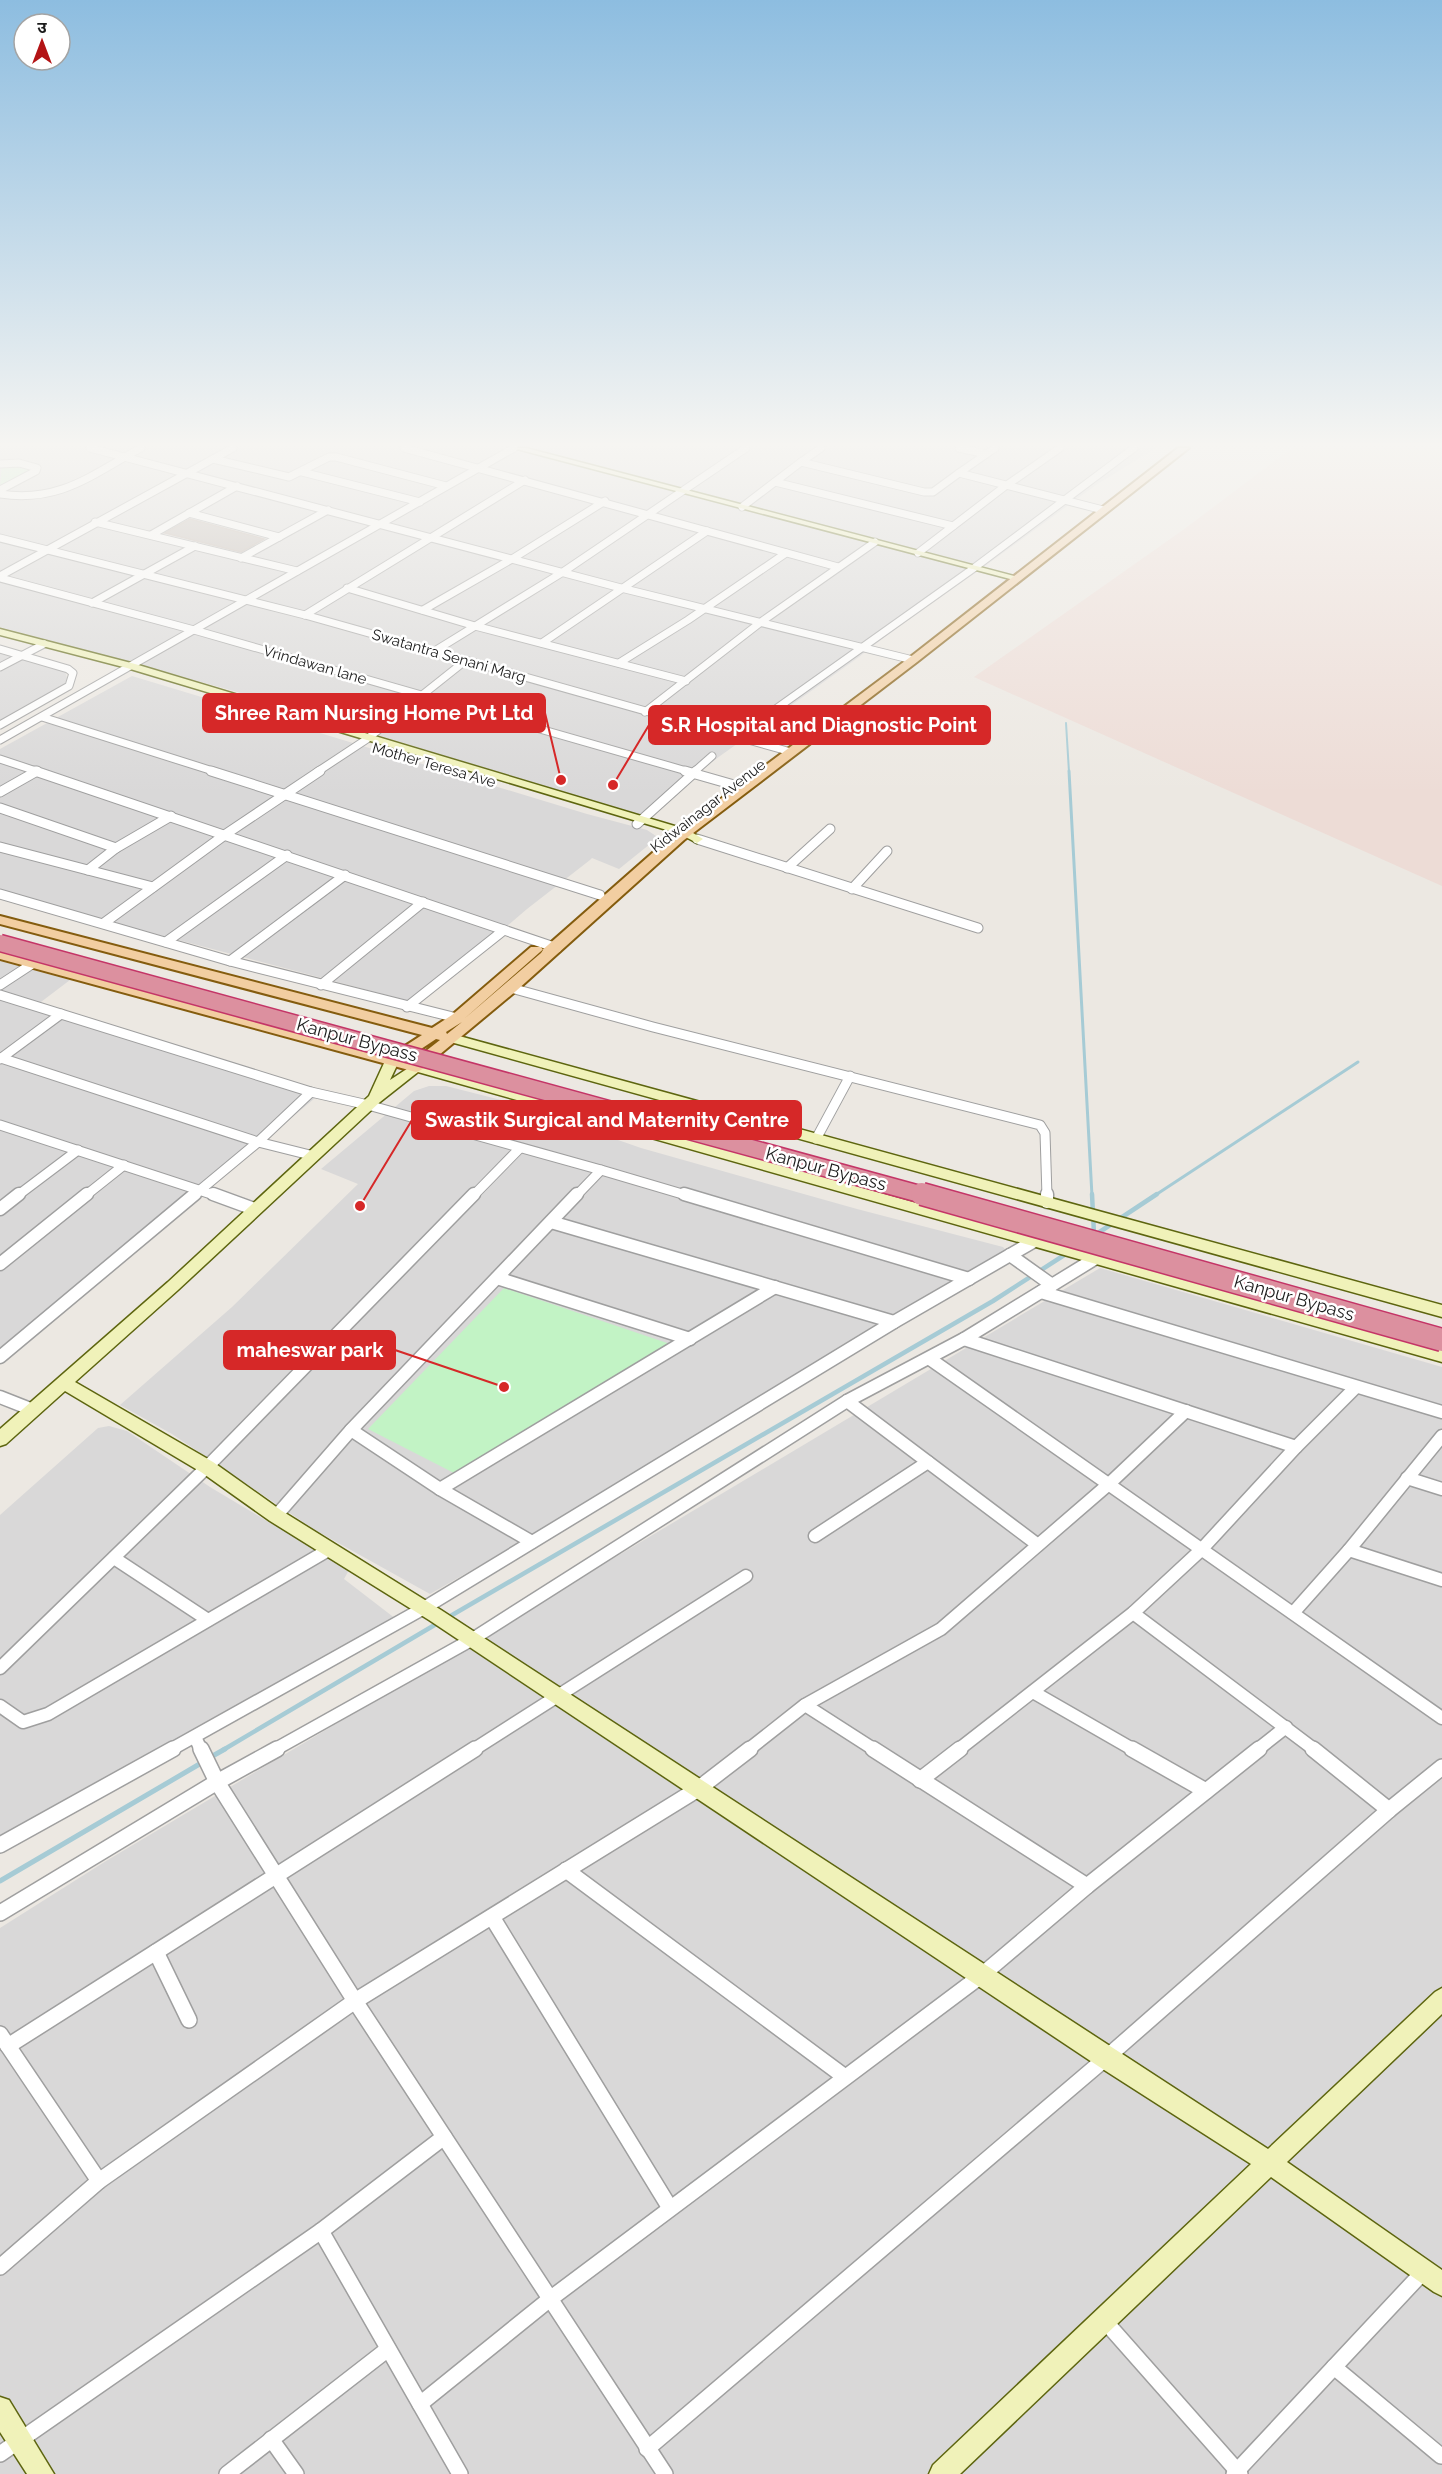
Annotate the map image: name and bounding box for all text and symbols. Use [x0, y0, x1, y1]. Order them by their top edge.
north arrow [12, 12, 72, 72]
text: उ [37, 18, 47, 37]
street label: Swatantra Senani Marg [370, 625, 528, 687]
street label: Vrindawan lane [261, 642, 369, 688]
callout: Shree Ram Nursing Home Pvt Ltd [203, 694, 545, 732]
text: Shree Ram Nursing Home Pvt Ltd [215, 701, 533, 725]
callout: S.R Hospital and Diagnostic Point [649, 706, 990, 744]
text: S.R Hospital and Diagnostic Point [661, 713, 977, 737]
street label: Mother Teresa Ave [370, 739, 498, 791]
street label: Kidwainagar Avenue [647, 755, 769, 856]
street label: Kanpur Bypass [294, 1013, 420, 1066]
callout: Swastik Surgical and Maternity Centre [412, 1101, 801, 1139]
text: Swastik Surgical and Maternity Centre [425, 1108, 789, 1132]
street label: Kanpur Bypass [763, 1142, 889, 1195]
street label: Kanpur Bypass [1232, 1270, 1357, 1325]
callout: maheswar park [224, 1331, 395, 1369]
text: maheswar park [237, 1338, 384, 1362]

